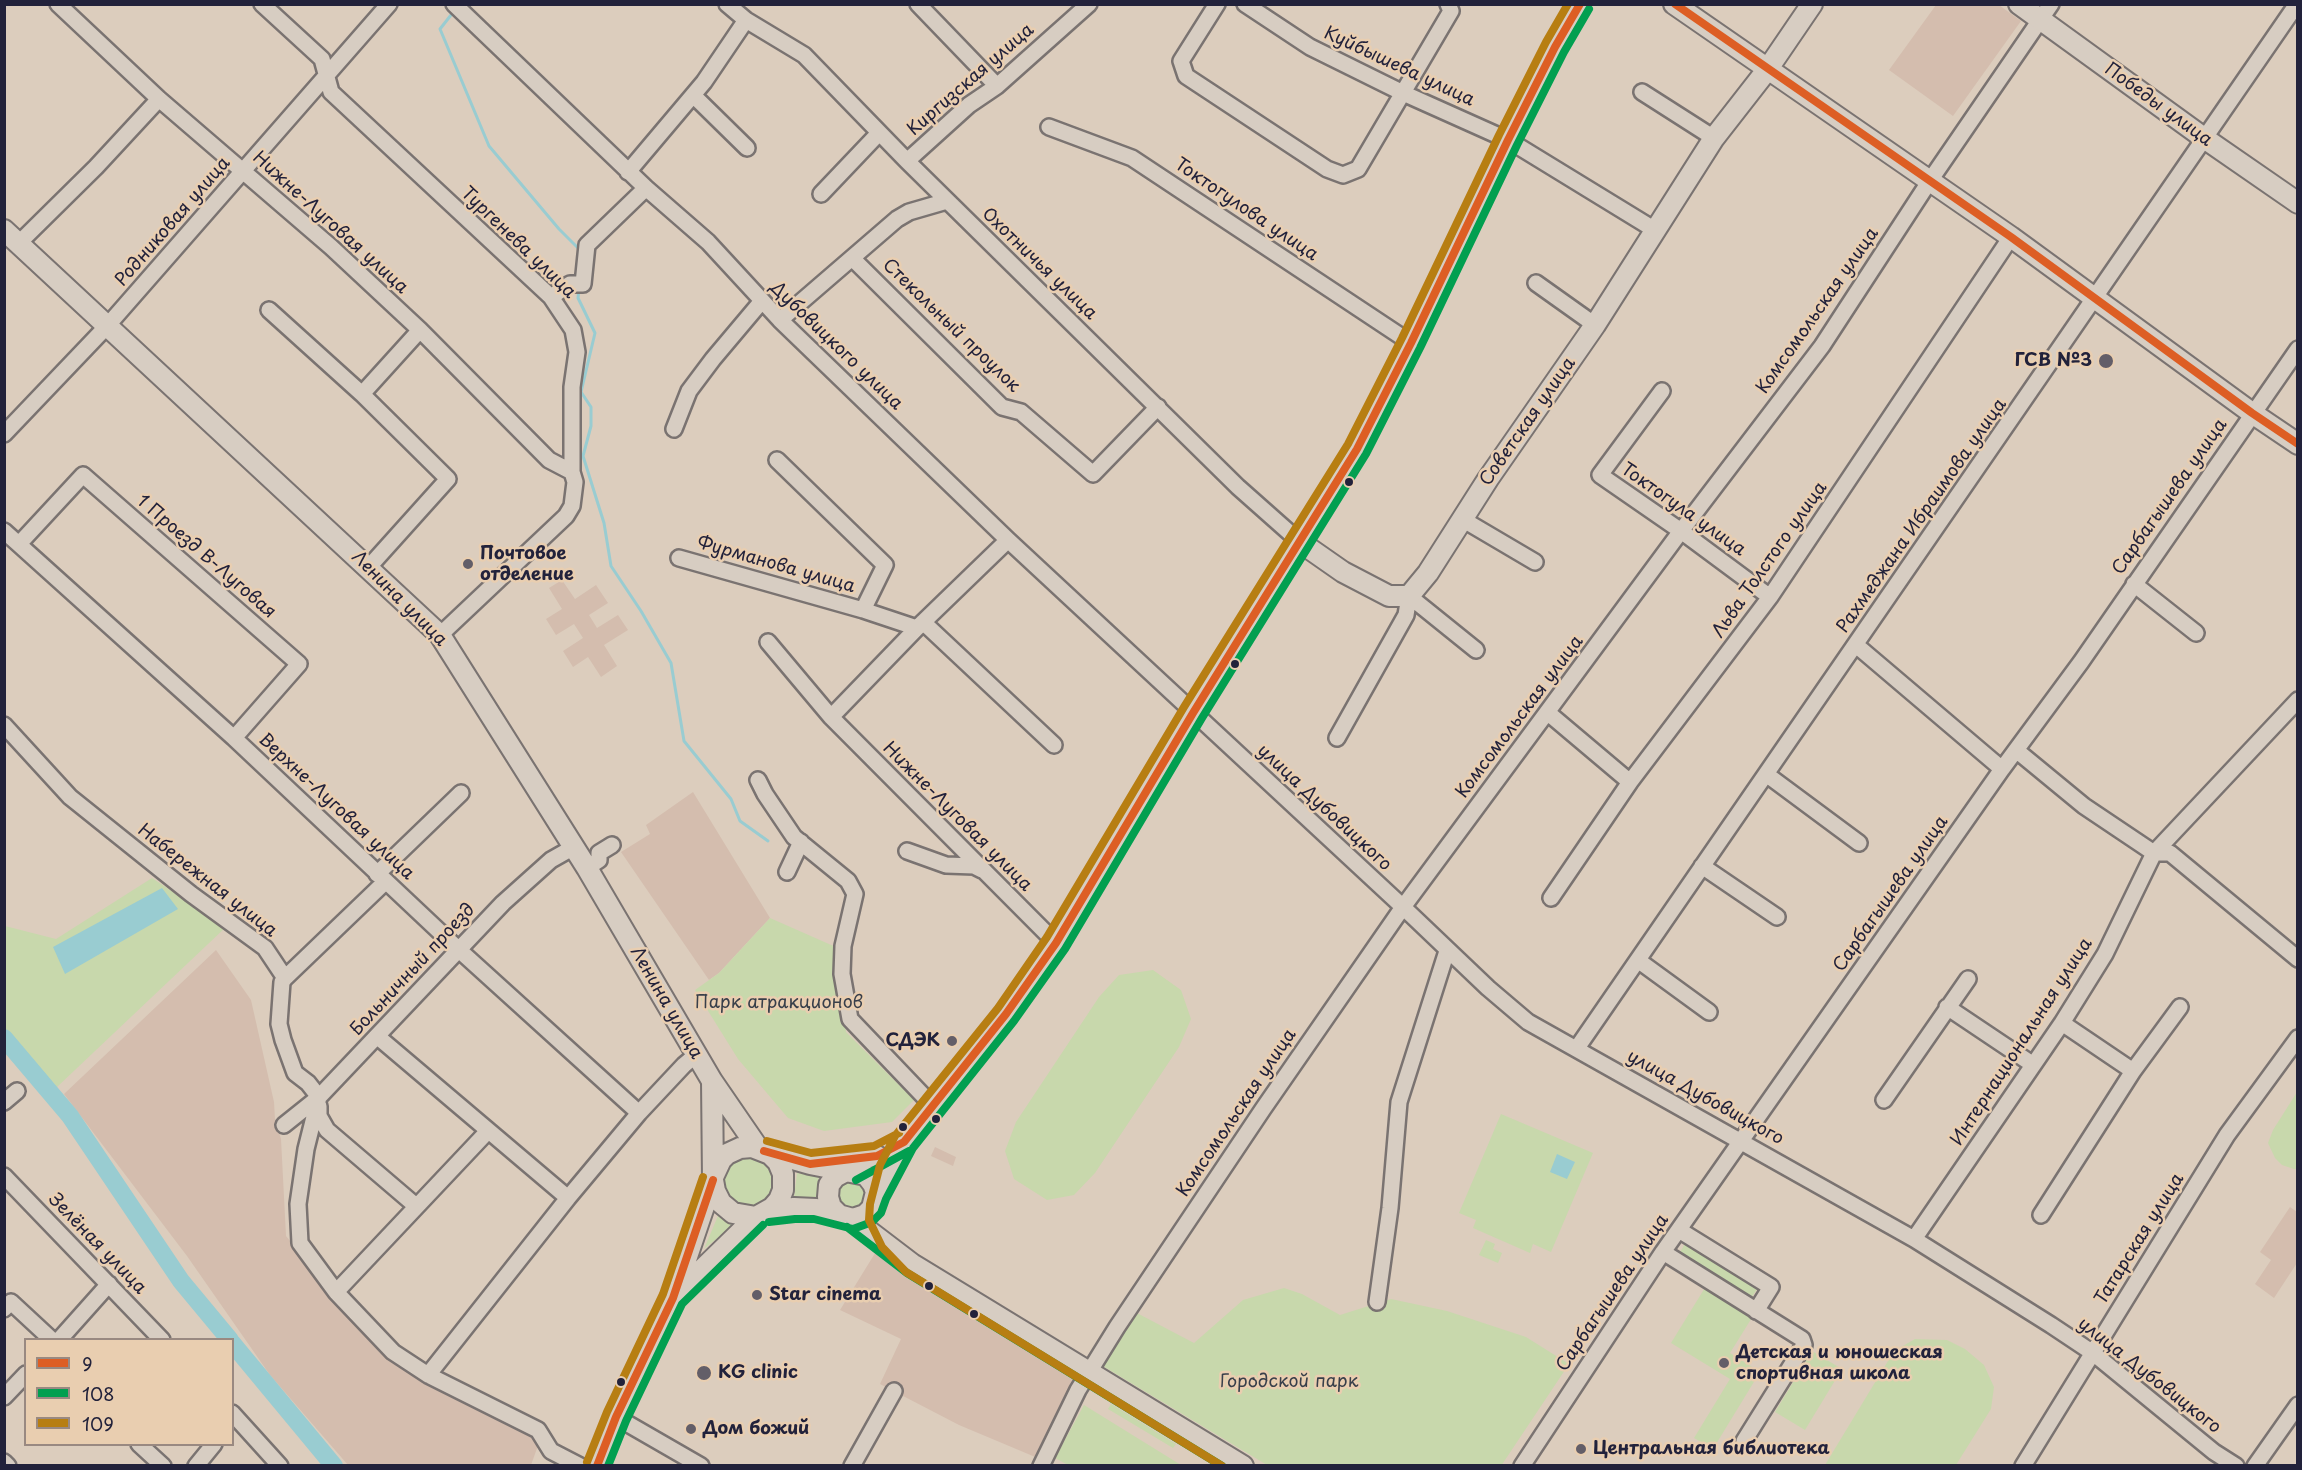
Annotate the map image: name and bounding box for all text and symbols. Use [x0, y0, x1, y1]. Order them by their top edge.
street label: Киргизская улица [903, 19, 1039, 141]
street label: Куйбышева улица [1320, 23, 1478, 111]
street label: Победы улица [2100, 59, 2216, 151]
street label: Нижне-Луговая улица [248, 147, 412, 299]
street label: Родниковая улица [111, 153, 235, 291]
street label: Токтогулова улица [1170, 154, 1322, 266]
street label: Тургенева улица [456, 183, 580, 303]
street label: Охотничья улица [977, 204, 1101, 324]
street label: Комсомольская улица [1752, 224, 1884, 398]
street label: Стекольный проулок [878, 255, 1024, 397]
street label: Дубовицкого улица [765, 277, 907, 415]
place label: ГСВ №3 [2015, 350, 2092, 372]
marker: ГСВ №3 [2097, 352, 2115, 370]
street label: Советская улица [1476, 354, 1580, 490]
street label: Рахмеджана Ибраимова улица [1832, 395, 2012, 637]
street label: Сарбагышева улица [2108, 415, 2232, 579]
street label: Токтогула улица [1616, 459, 1750, 561]
unlabelled marker [1343, 476, 1355, 488]
street label: Льва Толстого улица [1708, 478, 1832, 642]
street label: 1 Проезд В-Луговая [132, 491, 280, 623]
street label: Фурманова улица [695, 532, 857, 598]
place label: Почтовое отделение [480, 543, 574, 586]
street label: Ленина улица [347, 547, 451, 651]
marker: Почтовое отделение [461, 557, 475, 571]
street label: Комсомольская улица [1452, 632, 1588, 802]
unlabelled marker [1229, 658, 1241, 670]
street label: Верхне-Луговая улица [254, 729, 418, 885]
street label: Нижне-Луговая улица [878, 738, 1036, 896]
street label: улица Дубовицкого [1252, 740, 1396, 876]
street label: Сарбагышева улица [1829, 812, 1953, 976]
street label: Набережная улица [133, 820, 281, 942]
street label: Больничный проезд [346, 899, 480, 1041]
street label: Интернациональная улица [1947, 934, 2097, 1150]
street label: Ленина улица [625, 943, 707, 1063]
park label: Парк атракционов [695, 992, 863, 1014]
street label: Комсомольская улица [1173, 1025, 1301, 1201]
place label: СДЭК [886, 1030, 940, 1052]
marker: СДЭК [945, 1034, 959, 1048]
street label: улица Дубовицкого [1623, 1046, 1787, 1150]
unlabelled marker [930, 1113, 942, 1125]
unlabelled marker [897, 1121, 909, 1133]
street label: Татарская улица [2091, 1169, 2189, 1309]
street label: Зелёная улица [43, 1189, 151, 1299]
street label: Сарбагышева улица [1552, 1210, 1674, 1376]
unlabelled marker [923, 1280, 935, 1292]
place label: Star cinema [769, 1284, 881, 1306]
marker: Star cinema [750, 1288, 764, 1302]
unlabelled marker [968, 1308, 980, 1320]
street label: улица Дубовицкого [2073, 1313, 2225, 1439]
legend [24, 1338, 234, 1446]
place label: Детская и юношеская спортивная школа [1736, 1342, 1943, 1384]
text: 9 [82, 1350, 93, 1377]
marker: Детская и юношеская спортивная школа [1717, 1356, 1731, 1370]
place label: KG clinic [718, 1362, 798, 1384]
marker: KG clinic [695, 1364, 713, 1382]
park label: Городской парк [1220, 1371, 1358, 1393]
unlabelled marker [615, 1376, 627, 1388]
text: 108 [82, 1380, 115, 1407]
text: 109 [82, 1410, 114, 1437]
place label: Дом божий [703, 1418, 809, 1440]
marker: Дом божий [684, 1422, 698, 1436]
place label: Центральная библиотека [1593, 1438, 1830, 1460]
marker: Центральная библиотека [1574, 1442, 1588, 1456]

